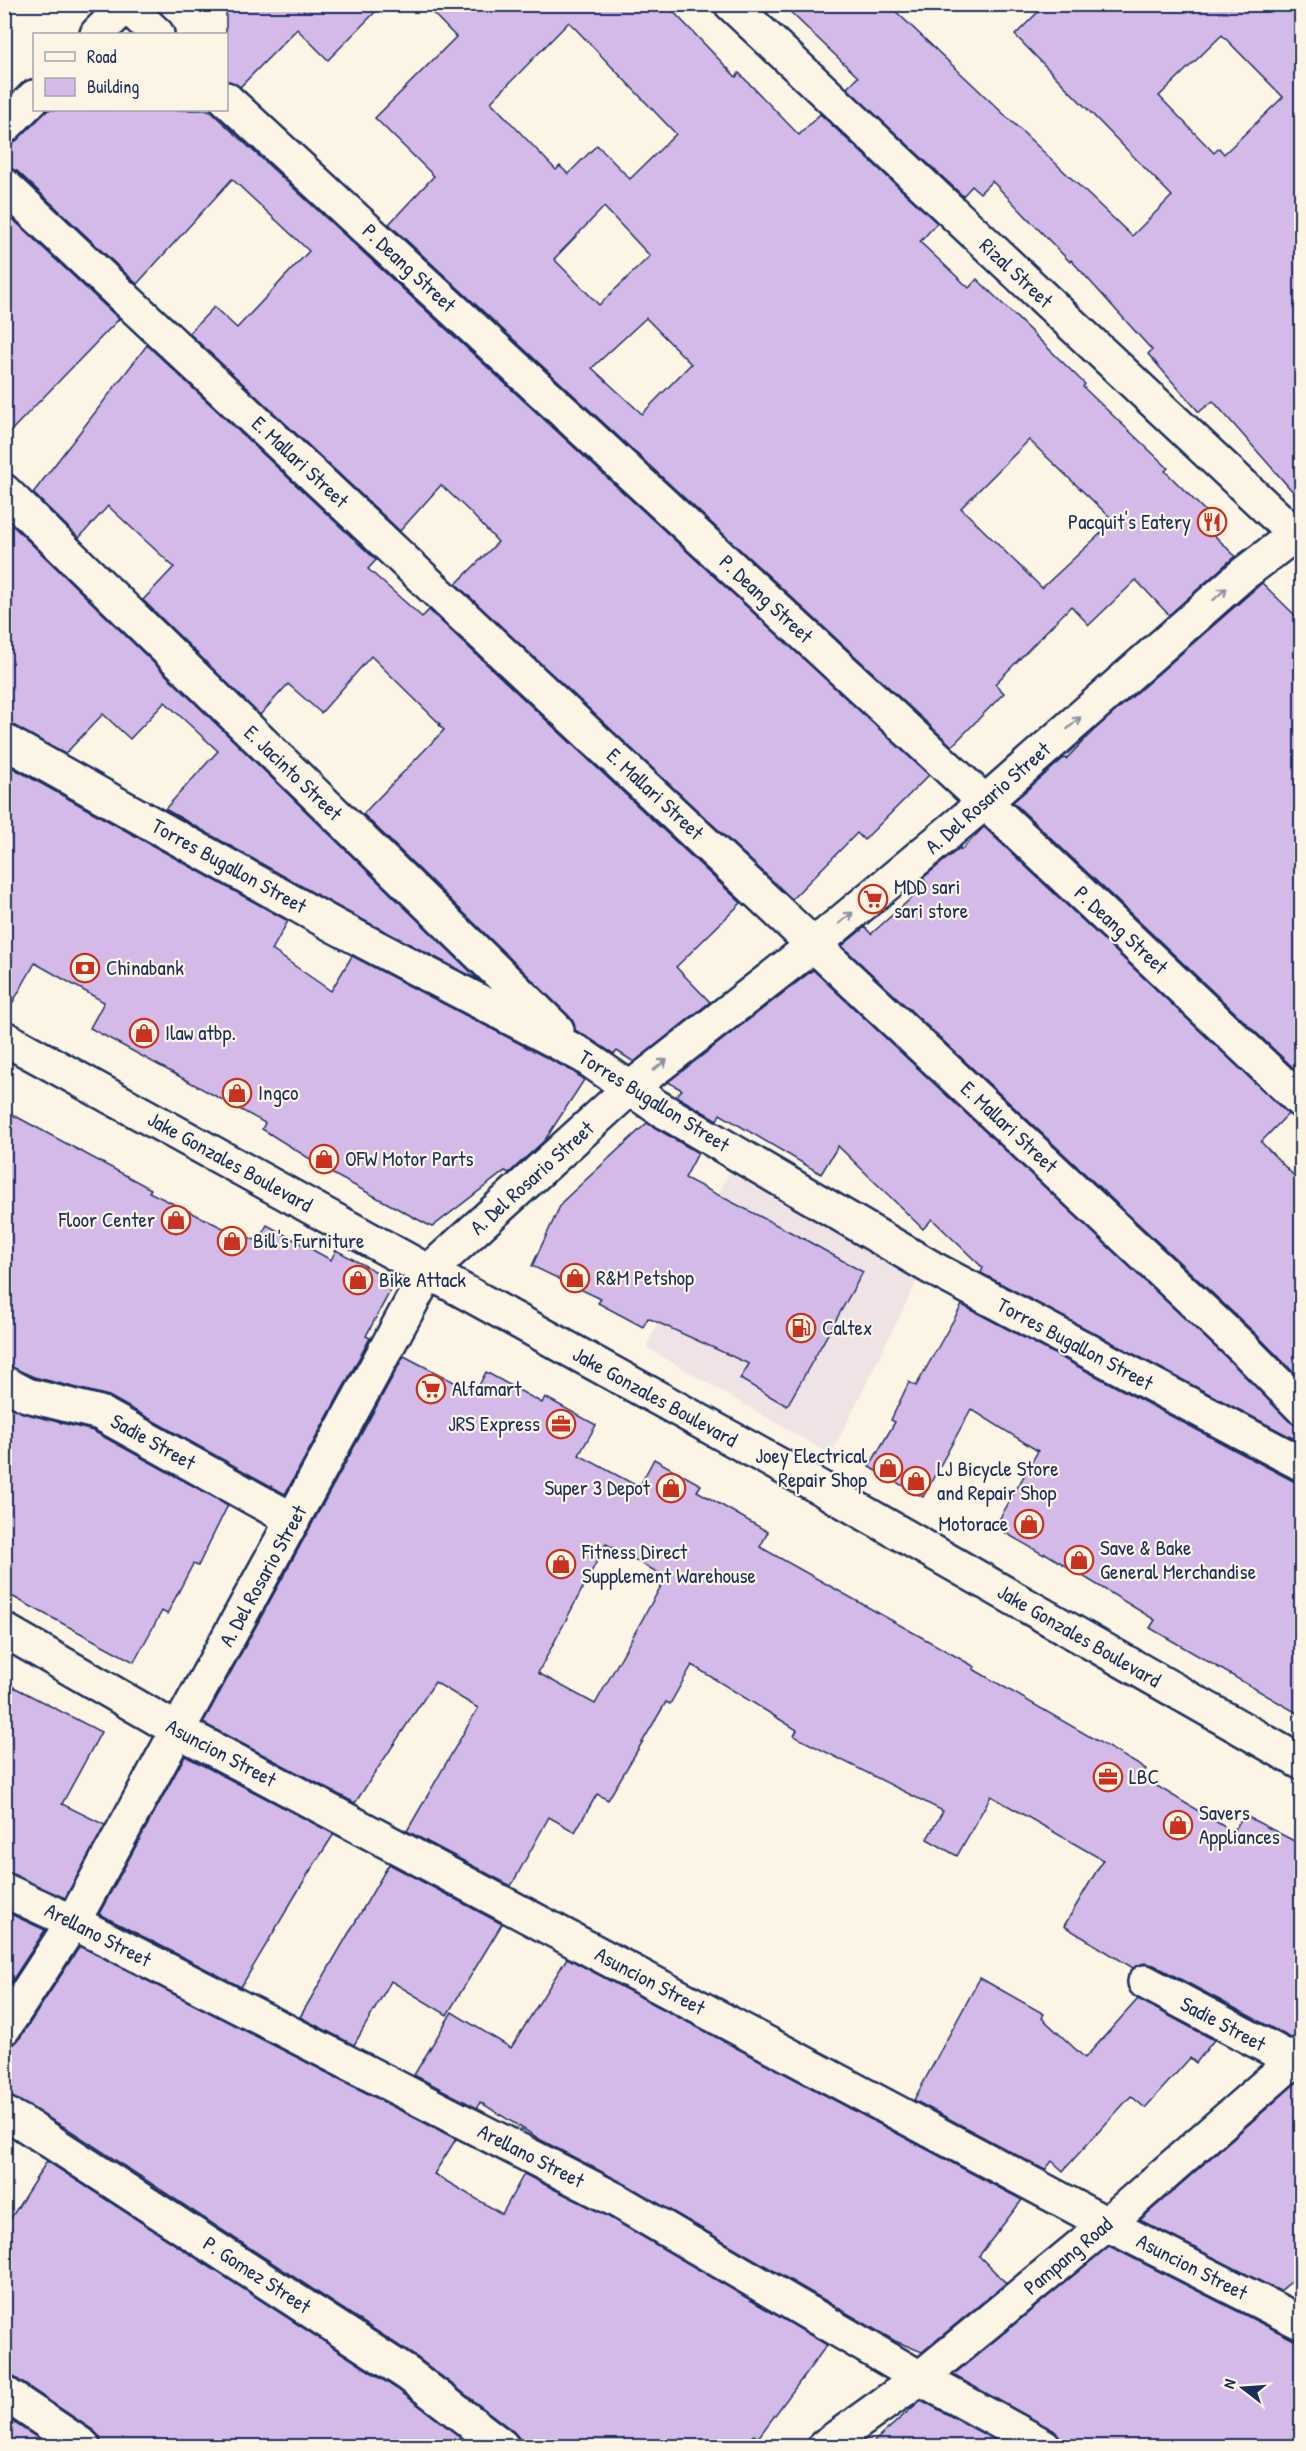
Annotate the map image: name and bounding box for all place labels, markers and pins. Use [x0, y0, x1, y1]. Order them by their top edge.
restaurant icon: Pacquit's Eatery [1196, 506, 1228, 538]
place label: Pacquit's Eatery [1068, 507, 1191, 536]
place label: MDD sari sari store [894, 872, 968, 925]
supermarket icon: MDD sari sari store [857, 883, 889, 915]
bank icon: Chinabank [69, 952, 101, 984]
place label: Chinabank [106, 953, 184, 982]
shop icon: Ilaw atbp. [128, 1017, 160, 1049]
place label: Ilaw atbp. [165, 1018, 236, 1047]
shop icon: Ingco [221, 1077, 253, 1109]
place label: Ingco [258, 1078, 298, 1107]
shop icon: OFW Motor Parts [308, 1143, 340, 1175]
place label: OFW Motor Parts [345, 1144, 474, 1173]
shop icon: Floor Center [160, 1204, 192, 1236]
place label: Floor Center [58, 1205, 155, 1234]
shop icon: Bill's Furniture [216, 1225, 248, 1257]
place label: Bill's Furniture [253, 1226, 364, 1255]
shop icon: R&M Petshop [559, 1262, 591, 1294]
place label: R&M Petshop [596, 1263, 694, 1292]
shop icon: Bike Attack [342, 1264, 374, 1296]
place label: Bike Attack [379, 1265, 466, 1294]
fuel station icon: Caltex [785, 1312, 817, 1344]
place label: Caltex [822, 1313, 872, 1342]
supermarket icon: Alfamart [415, 1373, 447, 1405]
place label: Alfamart [452, 1374, 522, 1403]
office icon: JRS Express [545, 1408, 577, 1440]
place label: JRS Express [448, 1409, 540, 1438]
place label: Joey Electrical Repair Shop [755, 1441, 867, 1494]
shop icon: Joey Electrical Repair Shop [872, 1452, 904, 1484]
place label: LJ Bicycle Store and Repair Shop [937, 1454, 1059, 1507]
shop icon: LJ Bicycle Store and Repair Shop [900, 1465, 932, 1497]
shop icon: Super 3 Depot [655, 1472, 687, 1504]
place label: Super 3 Depot [544, 1473, 651, 1502]
shop icon: Motorace [1013, 1508, 1045, 1540]
place label: Motorace [939, 1509, 1008, 1538]
place label: Save & Bake General Merchandise [1100, 1533, 1256, 1586]
place label: Fitness Direct Supplement Warehouse [581, 1537, 756, 1590]
shop icon: Save & Bake General Merchandise [1063, 1544, 1095, 1576]
shop icon: Fitness Direct Supplement Warehouse [545, 1548, 577, 1580]
office icon: LBC [1092, 1761, 1124, 1793]
place label: LBC [1129, 1762, 1159, 1791]
place label: Savers Appliances [1199, 1798, 1280, 1851]
shop icon: Savers Appliances [1162, 1809, 1194, 1841]

